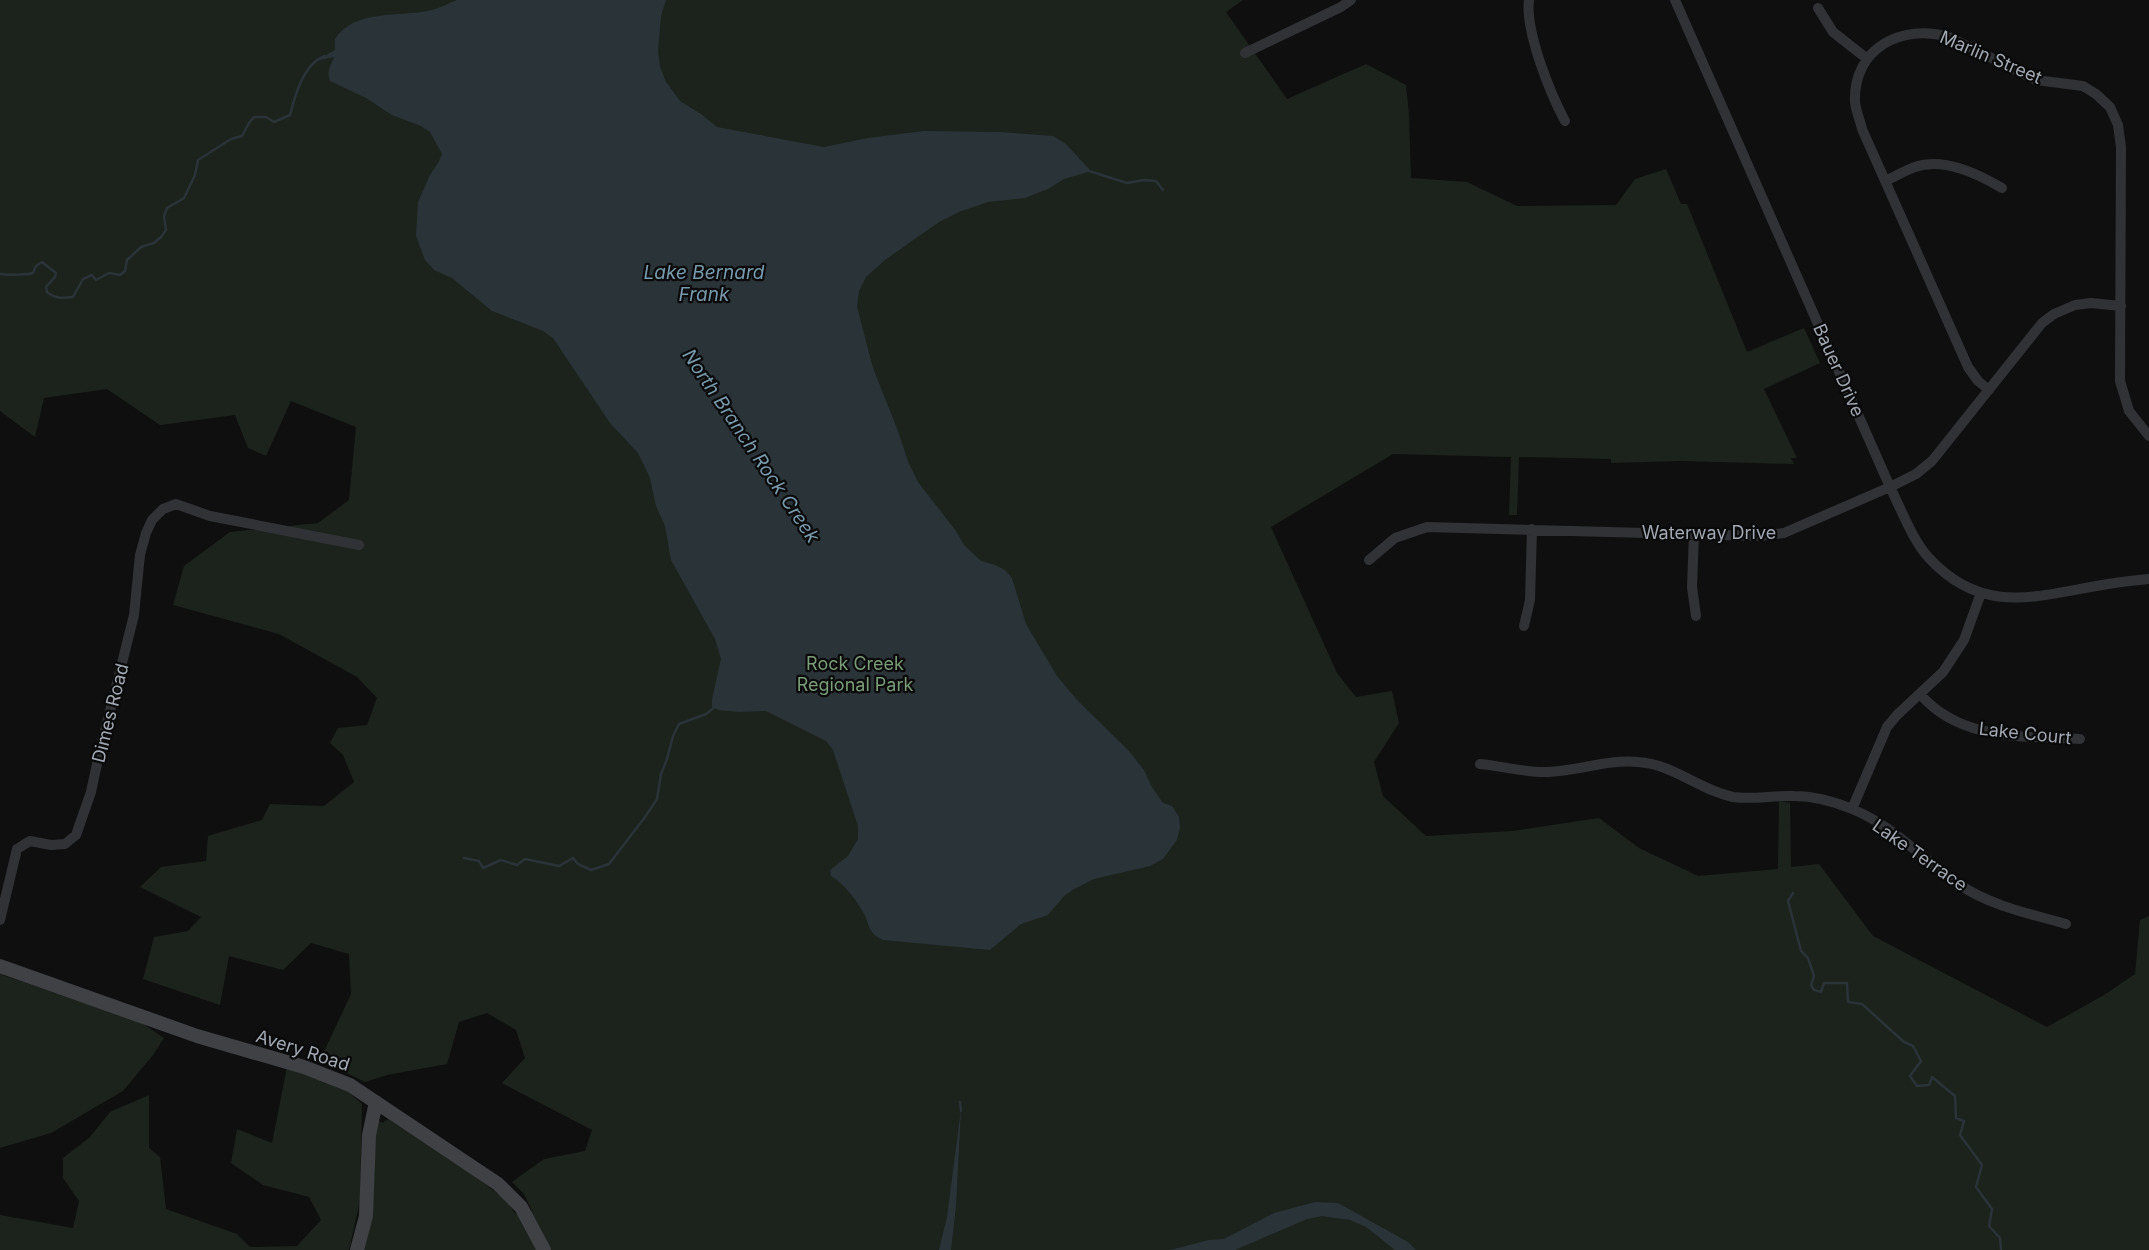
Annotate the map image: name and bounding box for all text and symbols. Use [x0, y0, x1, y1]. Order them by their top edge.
street label: Marlin Street [1937, 26, 2045, 88]
water label: Lake Bernard Frank [644, 261, 765, 306]
street label: Bauer Drive [1809, 320, 1869, 420]
water label: North Branch Rock Creek [678, 345, 825, 548]
street label: Waterway Drive [1642, 522, 1776, 543]
park label: Rock Creek Regional Park [797, 653, 913, 695]
street label: Dimes Road [88, 661, 132, 765]
street label: Lake Court [1978, 718, 2072, 748]
street label: Lake Terrace [1869, 815, 1971, 895]
street label: Avery Road [254, 1025, 352, 1075]

